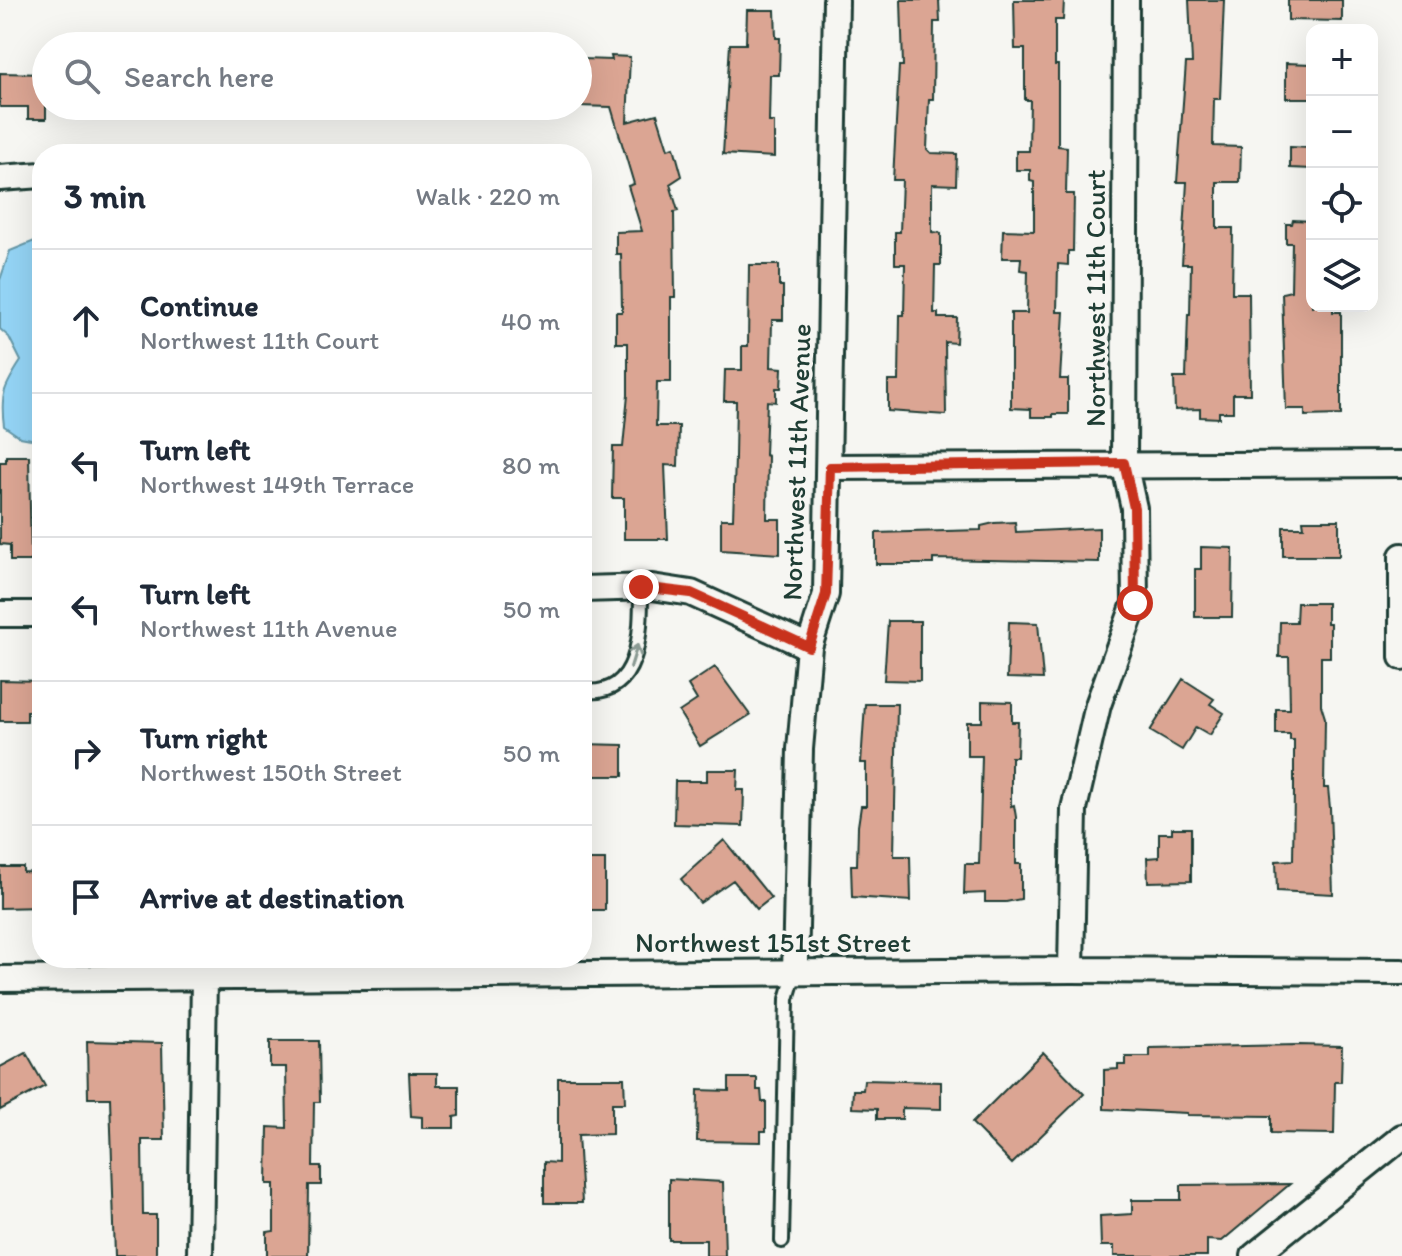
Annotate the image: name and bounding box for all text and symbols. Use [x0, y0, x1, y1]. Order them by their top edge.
map controls [1306, 24, 1378, 312]
button: + [1306, 24, 1378, 96]
search box [32, 32, 592, 120]
icon: search [60, 54, 104, 98]
text: Search here [124, 58, 274, 95]
button: − [1306, 96, 1378, 168]
button: locate [1306, 168, 1378, 240]
street label: Northwest 11th Court [1078, 169, 1112, 427]
text: 3 min [64, 176, 146, 217]
text: Walk · 220 m [416, 180, 560, 212]
button: layers [1306, 240, 1378, 312]
text: Continue [140, 287, 259, 324]
icon: ahead [64, 299, 108, 343]
text: 40 m [501, 305, 560, 337]
street label: Northwest 11th Avenue [774, 323, 818, 601]
text: Northwest 11th Court [140, 324, 379, 356]
text: Turn left [140, 431, 251, 468]
icon: left [64, 443, 108, 487]
text: 80 m [502, 449, 560, 481]
text: Northwest 149th Terrace [140, 468, 414, 500]
route end [623, 569, 659, 605]
text: Turn left [140, 575, 251, 612]
route start [1117, 585, 1153, 621]
icon: left [64, 587, 108, 631]
text: 50 m [503, 593, 560, 625]
text: Northwest 11th Avenue [140, 612, 398, 644]
one-way arrow [627, 644, 642, 670]
text: Turn right [140, 719, 268, 756]
icon: right [64, 731, 108, 775]
text: 50 m [503, 737, 560, 769]
text: Northwest 150th Street [140, 756, 402, 788]
icon: arrive [64, 875, 108, 919]
text: Arrive at destination [140, 879, 404, 916]
street label: Northwest 151st Street [635, 925, 911, 959]

